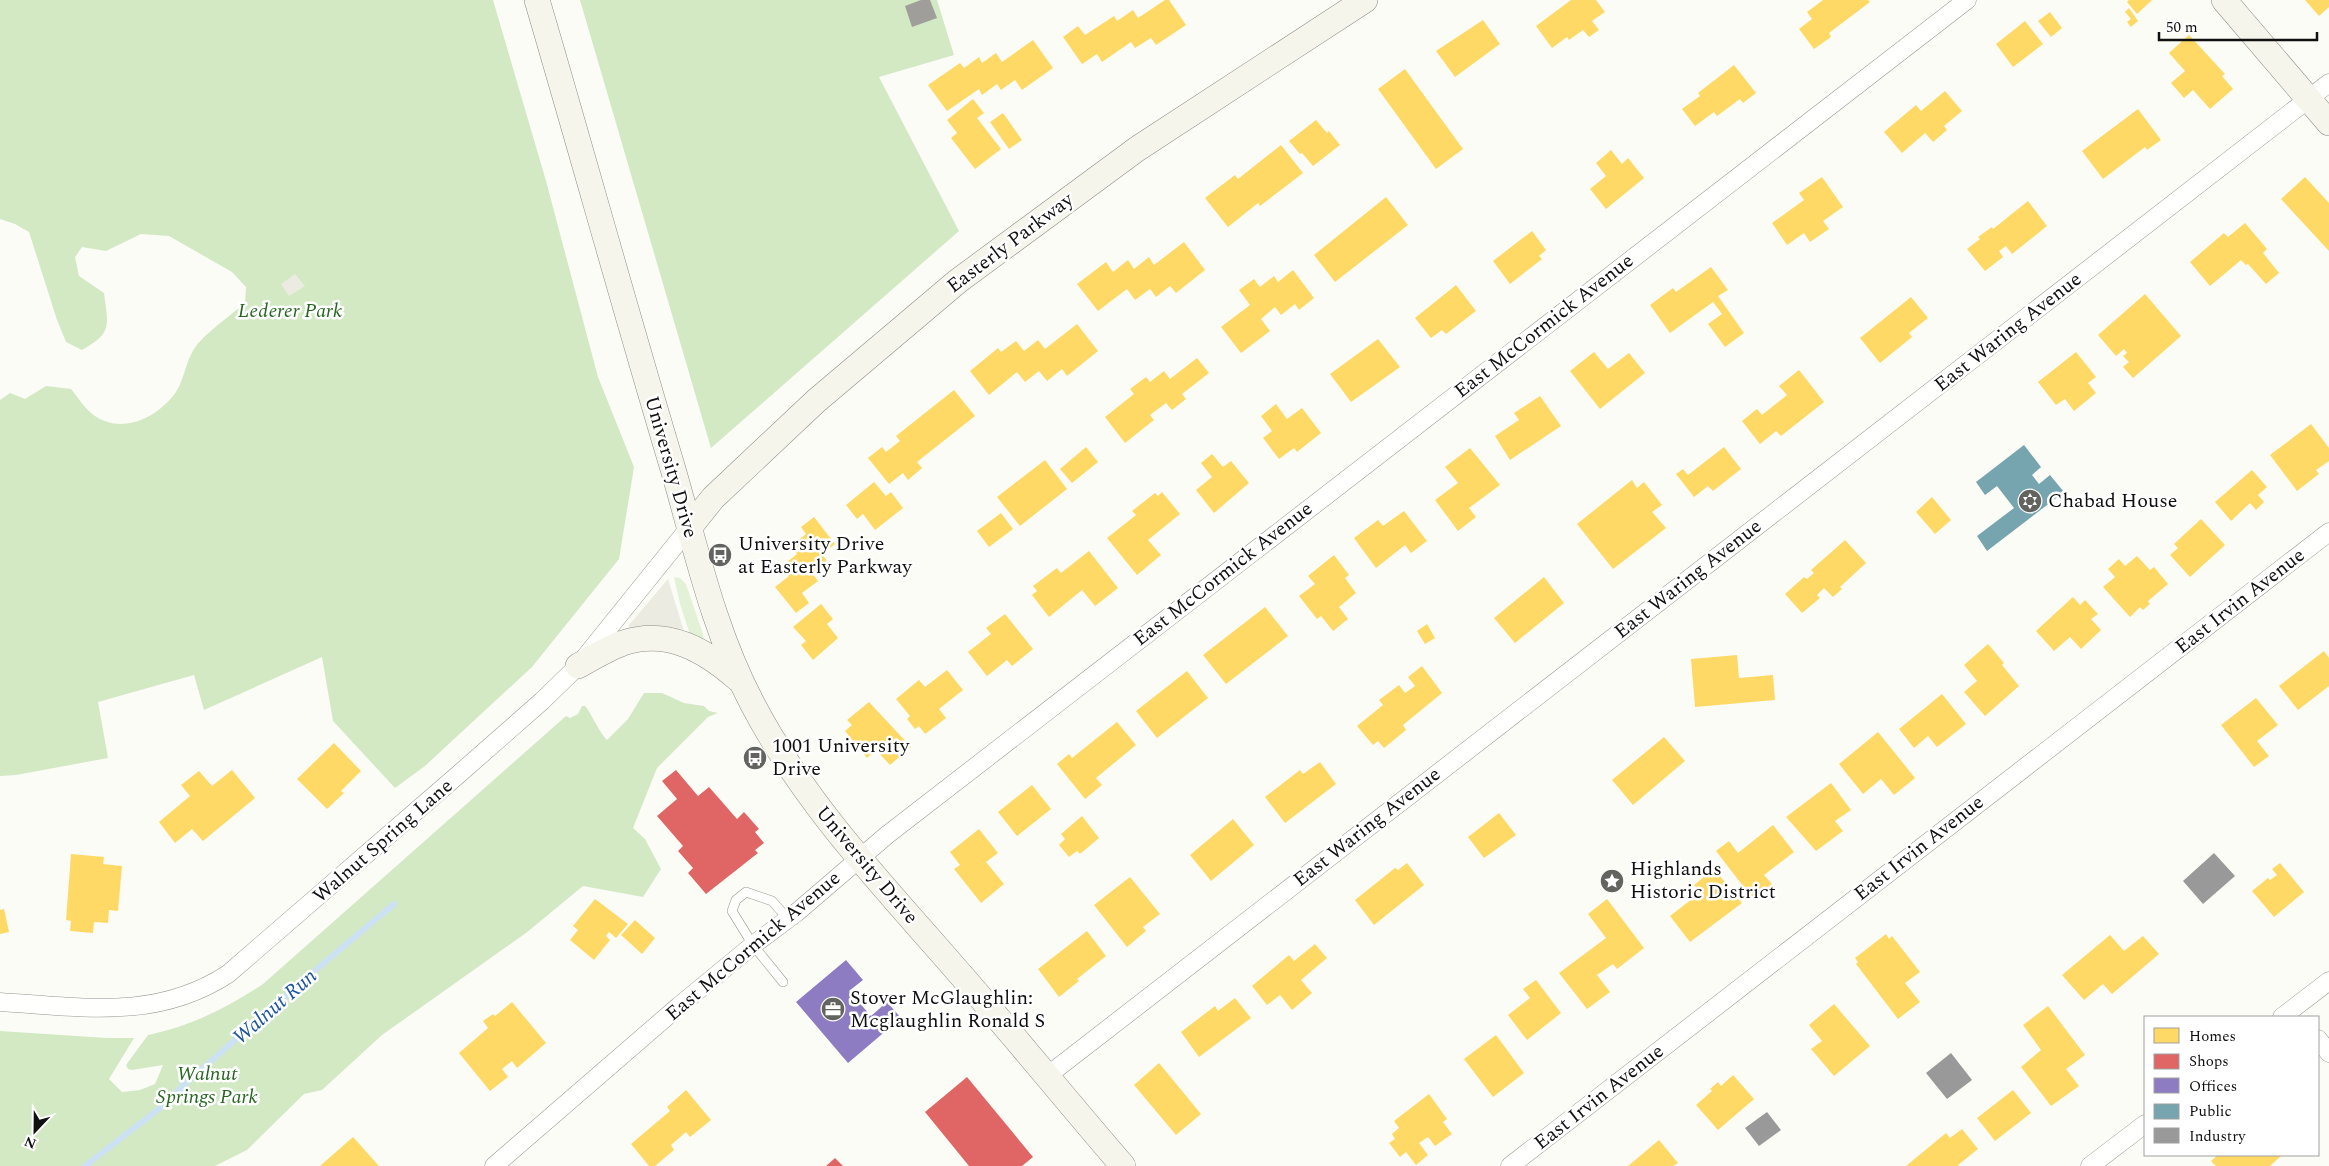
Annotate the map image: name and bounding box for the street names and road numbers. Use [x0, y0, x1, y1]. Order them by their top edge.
street label: Easterly Parkway [940, 184, 1081, 301]
street label: East McCormick Avenue [1448, 246, 1640, 406]
street label: East Waring Avenue [1928, 265, 2088, 399]
street label: University Drive [636, 393, 706, 541]
street label: East McCormick Avenue [1127, 494, 1319, 654]
street label: East Waring Avenue [1608, 512, 1768, 646]
street label: East Irvin Avenue [2169, 541, 2311, 661]
street label: East Waring Avenue [1287, 760, 1447, 894]
street label: Walnut Spring Lane [306, 772, 460, 910]
street label: East Irvin Avenue [1848, 788, 1990, 908]
street label: University Drive [808, 799, 926, 931]
street label: East McCormick Avenue [659, 864, 847, 1028]
street label: East Irvin Avenue [1528, 1037, 1670, 1157]

